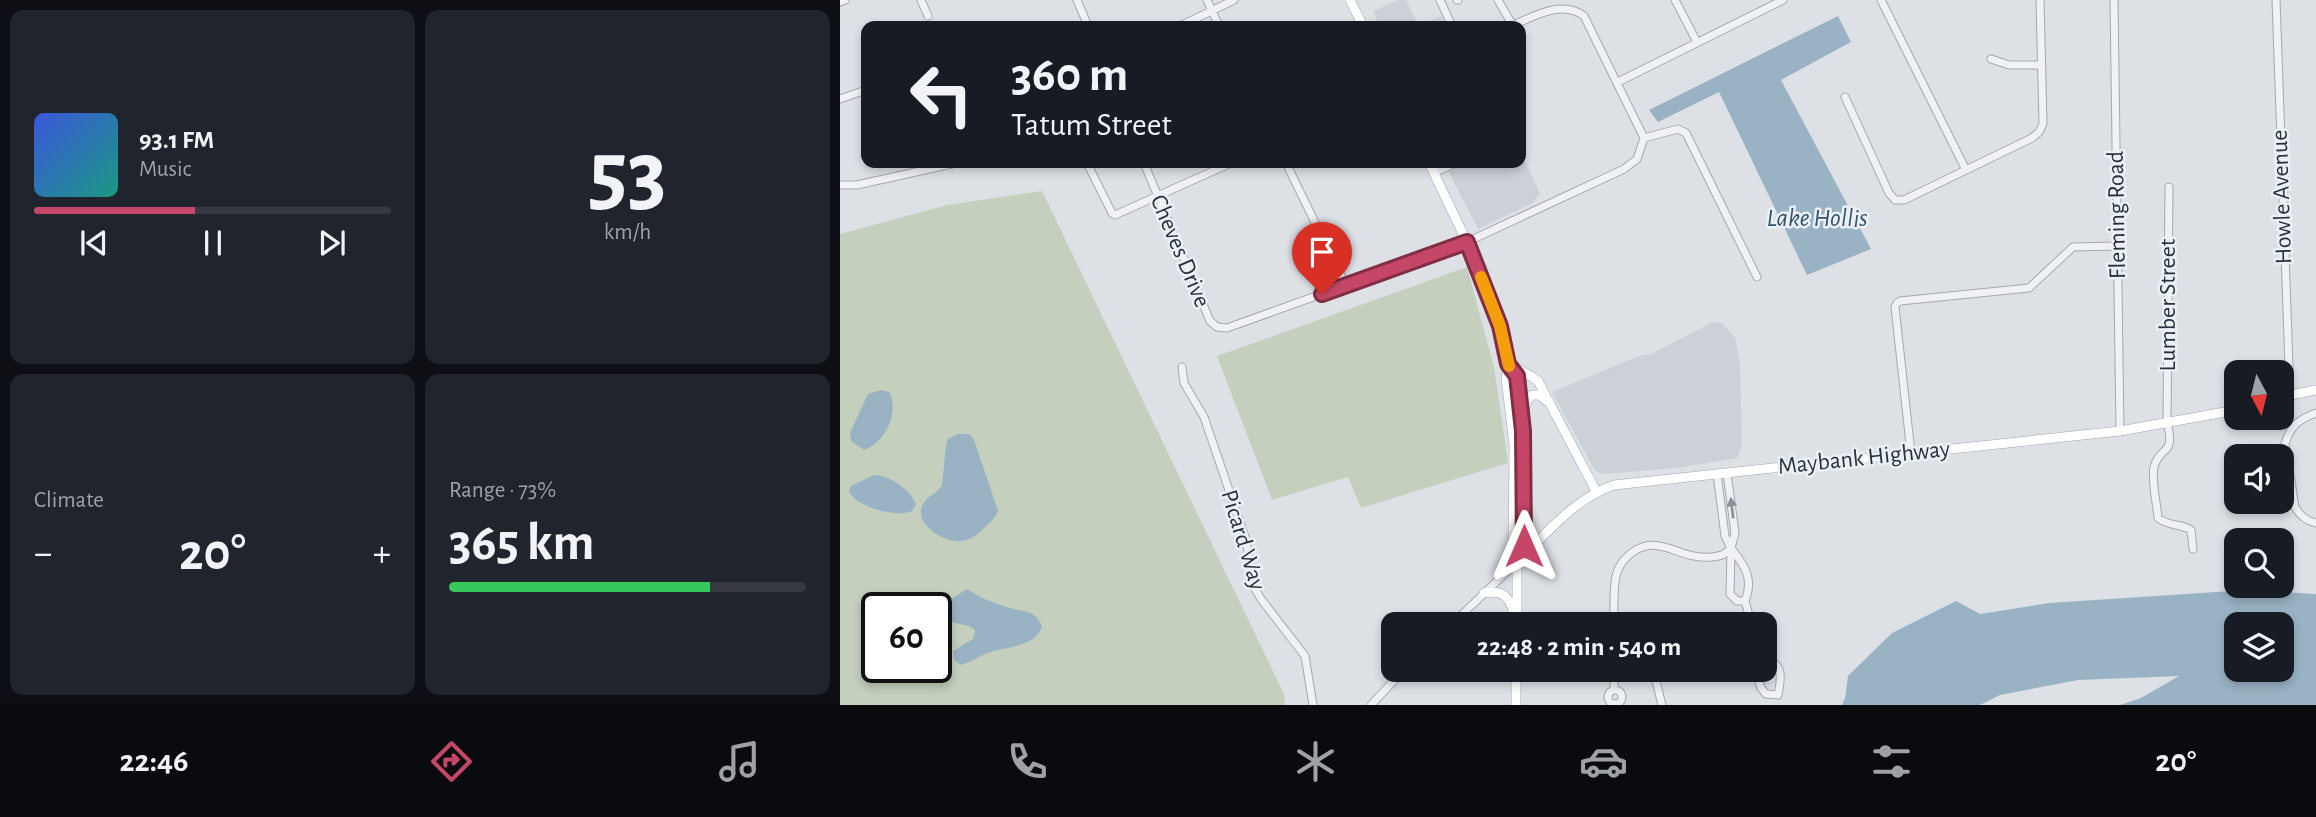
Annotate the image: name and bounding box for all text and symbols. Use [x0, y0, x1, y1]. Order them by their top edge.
icon: left [896, 49, 987, 140]
text: 360 m [1011, 51, 1128, 100]
text: Tatum Street [1011, 109, 1172, 141]
text: 93.1 FM [139, 127, 214, 153]
text: 53 [588, 128, 667, 219]
street label: Howle Avenue [2268, 129, 2296, 265]
street label: Fleming Road [2104, 151, 2130, 279]
text: Music [139, 158, 191, 181]
street label: Cheves Drive [1146, 191, 1214, 311]
water label: Lake Hollis [1767, 205, 1867, 231]
text: km/h [604, 221, 651, 244]
pin [1292, 222, 1352, 294]
icon: previous [75, 224, 113, 262]
icon: pause [194, 224, 232, 262]
icon: next [313, 224, 351, 262]
icon: arrive [1303, 233, 1341, 271]
street label: Lumber Street [2156, 238, 2180, 371]
north arrow [2224, 360, 2294, 430]
map controls [2224, 360, 2294, 682]
street label: Maybank Highway [1777, 437, 1951, 479]
button: sound [2224, 444, 2294, 514]
text: Range · 73% [449, 479, 556, 502]
street label: Picard Way [1216, 487, 1270, 593]
text: Climate [34, 489, 104, 512]
one-way arrow [1726, 497, 1737, 519]
position arrow [1487, 509, 1561, 583]
text: 365 km [449, 517, 595, 569]
text: 20° [179, 527, 246, 579]
button: search [2224, 528, 2294, 598]
text: − [34, 535, 52, 573]
text: + [373, 535, 391, 573]
speed limit sign: 60 [861, 592, 952, 683]
button: layers [2224, 612, 2294, 682]
text: 22:48 · 2 min · 540 m [1477, 634, 1681, 660]
icon: directions [427, 737, 476, 786]
icon: music [715, 737, 764, 786]
icon: phone [1003, 737, 1052, 786]
icon: climate [1291, 737, 1340, 786]
icon: car [1579, 737, 1628, 786]
icon: filters [1867, 737, 1916, 786]
text: 22:46 [119, 745, 189, 777]
text: 20° [2155, 745, 2196, 777]

